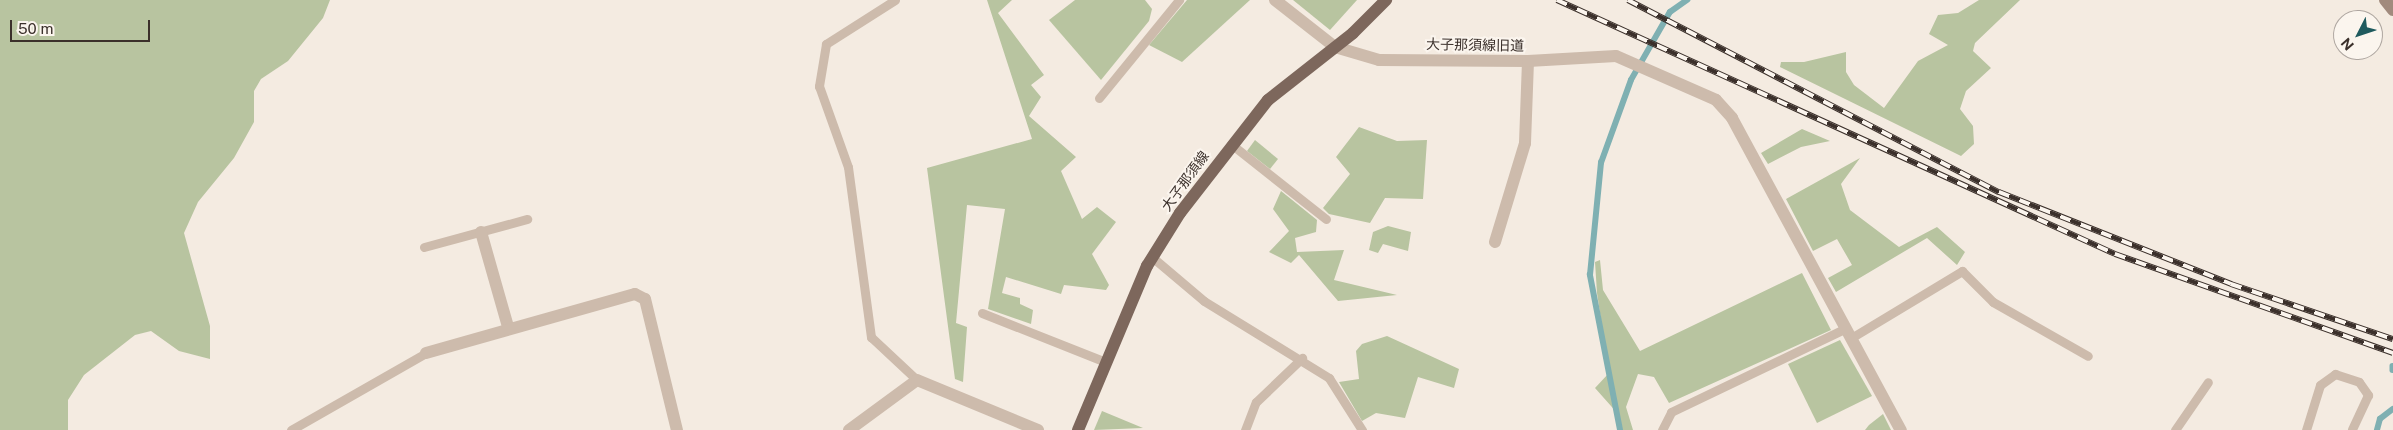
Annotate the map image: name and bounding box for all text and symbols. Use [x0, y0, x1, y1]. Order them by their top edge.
scale bar [12, 10, 152, 42]
north arrow [2333, 10, 2383, 60]
text: 50 m [18, 20, 53, 37]
text: N [2338, 35, 2357, 54]
street label: 大子那須線旧道 [1426, 36, 1524, 54]
street label: 大子那須線 [1158, 148, 1212, 214]

